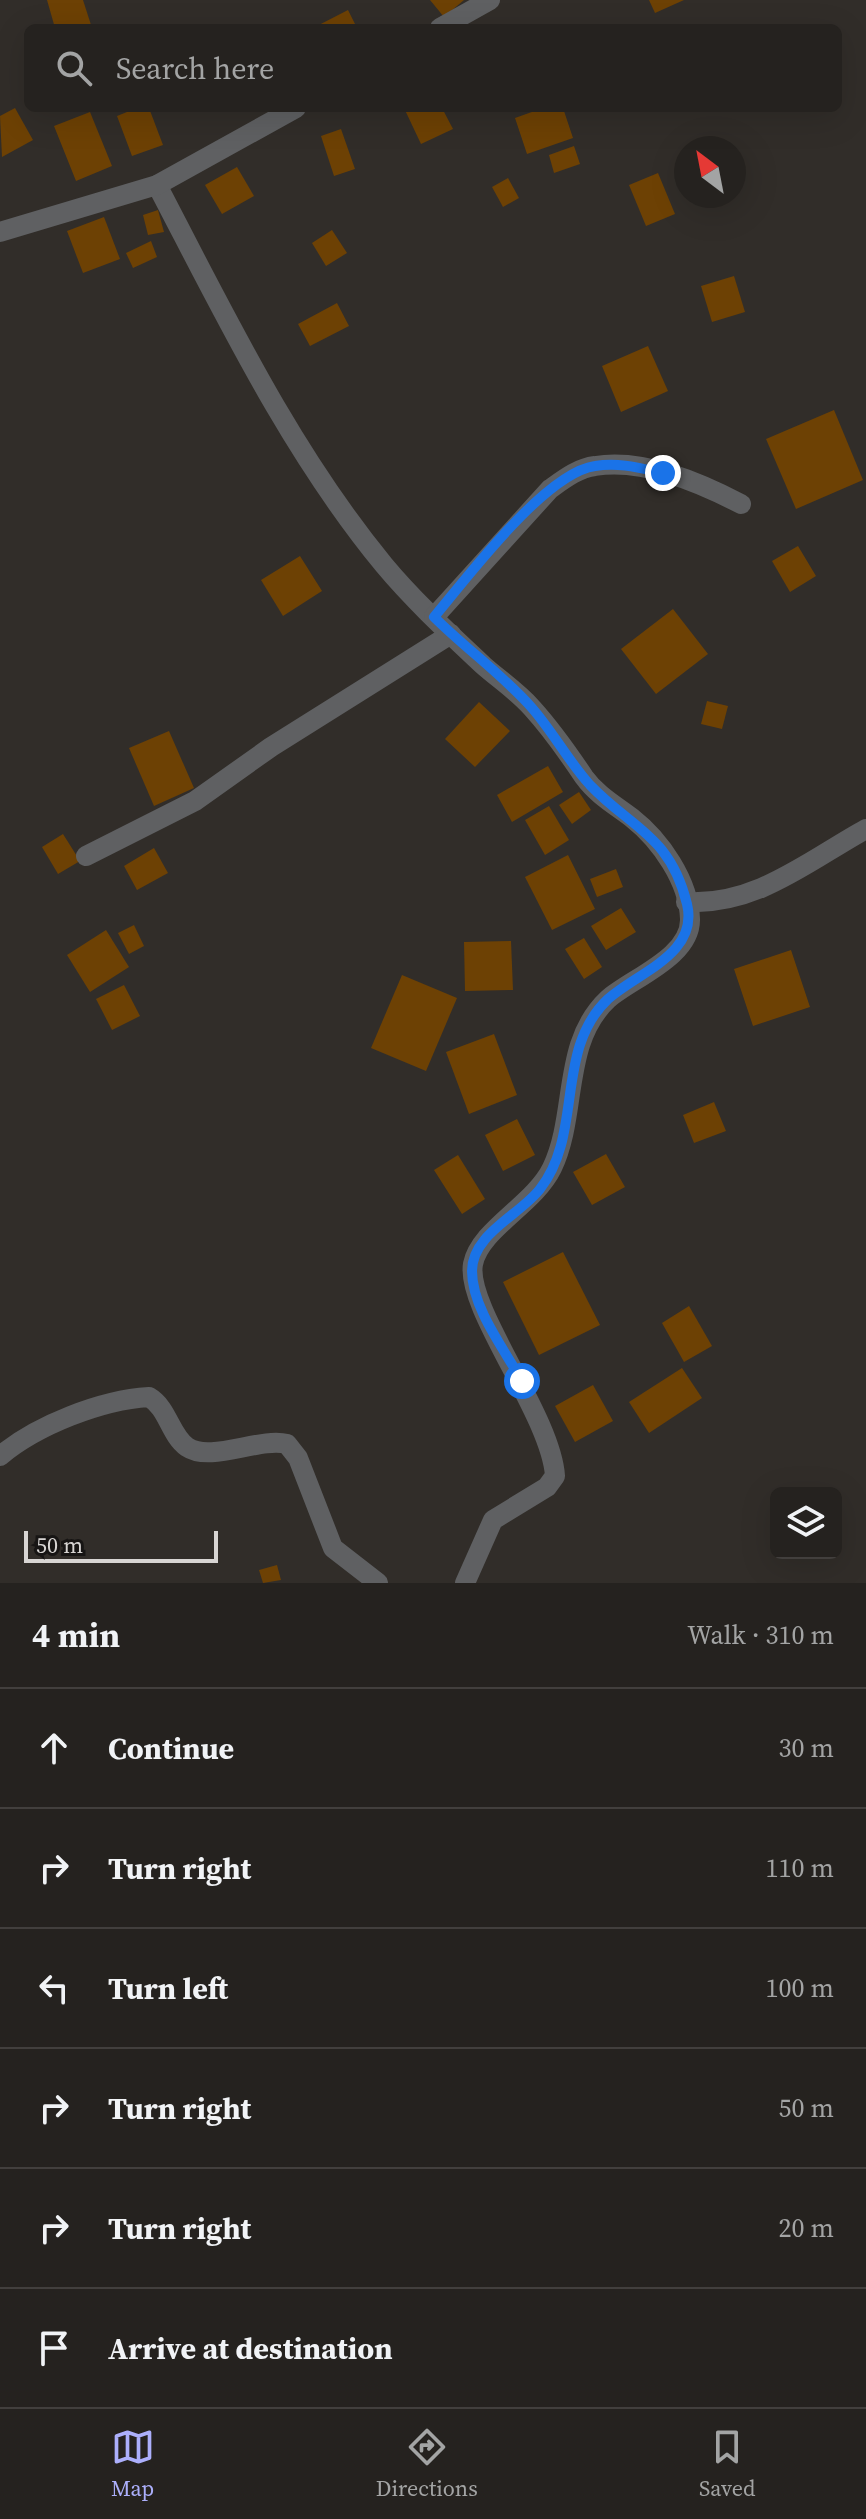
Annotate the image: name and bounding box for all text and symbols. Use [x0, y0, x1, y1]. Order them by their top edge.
search box [24, 24, 842, 112]
icon: search [52, 46, 96, 90]
text: Search here [116, 48, 274, 89]
north arrow [674, 136, 746, 208]
route end [645, 455, 681, 491]
route start [504, 1363, 540, 1399]
map controls [770, 1487, 842, 1559]
button: layers [770, 1487, 842, 1559]
scale bar [24, 1527, 218, 1563]
text: 50 m [36, 1530, 83, 1560]
text: 4 min [32, 1612, 120, 1658]
text: Walk · 310 m [687, 1617, 834, 1653]
icon: ahead [32, 1726, 76, 1770]
text: Continue [108, 1728, 234, 1769]
text: 30 m [779, 1730, 834, 1766]
icon: right [32, 1846, 76, 1890]
text: Turn right [108, 1848, 251, 1889]
text: 110 m [766, 1850, 834, 1886]
icon: left [32, 1966, 76, 2010]
text: Turn left [108, 1968, 228, 2009]
text: 100 m [766, 1970, 834, 2006]
icon: right [32, 2086, 76, 2130]
text: Turn right [108, 2088, 251, 2129]
text: 50 m [779, 2090, 834, 2126]
icon: right [32, 2206, 76, 2250]
text: Turn right [108, 2208, 251, 2249]
text: 20 m [779, 2210, 834, 2246]
icon: arrive [32, 2326, 76, 2370]
text: Arrive at destination [108, 2328, 393, 2369]
tab: Map [111, 2425, 155, 2503]
tab: Directions [376, 2425, 478, 2503]
tab: Saved [699, 2425, 755, 2503]

